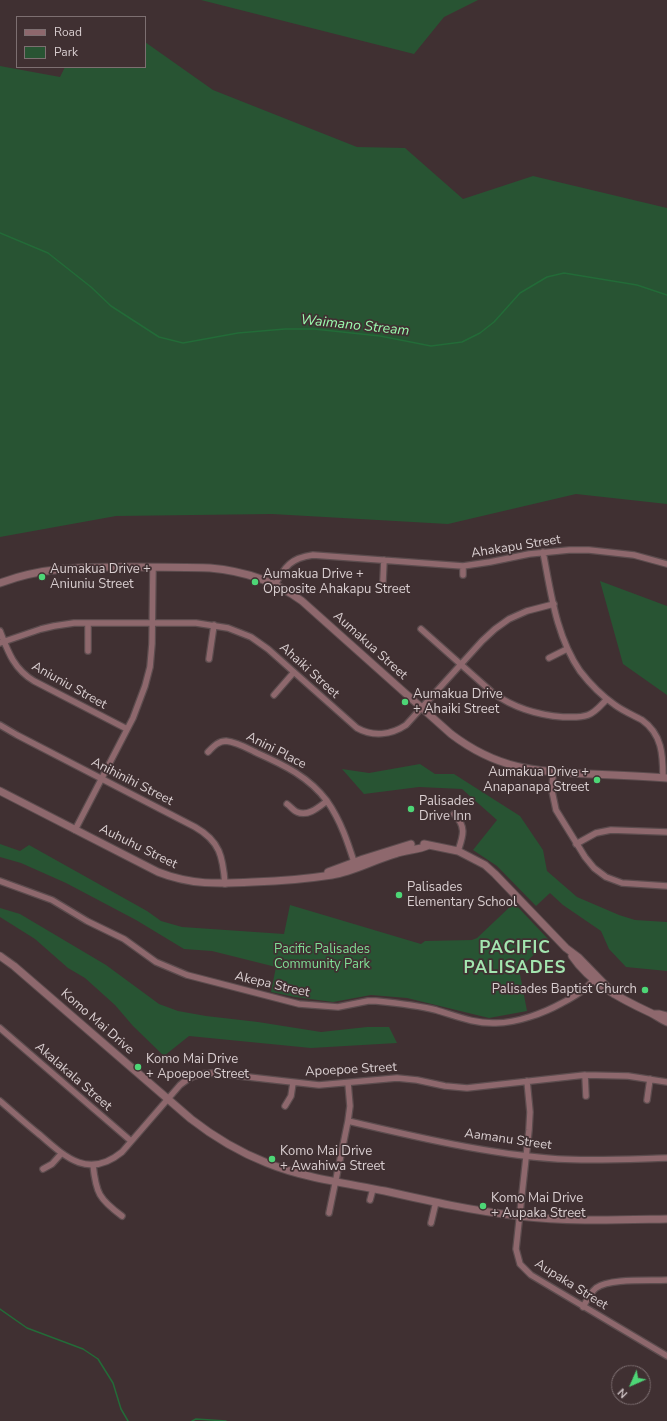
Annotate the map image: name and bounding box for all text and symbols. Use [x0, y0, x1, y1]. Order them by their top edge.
legend [16, 16, 146, 68]
text: Road [54, 24, 82, 40]
text: Park [54, 44, 78, 60]
water label: Waimano Stream [300, 312, 410, 340]
street label: Ahakapu Street [470, 532, 562, 562]
place label: Aumakua Drive + Aniuniu Street [50, 562, 151, 593]
place label: Aumakua Drive + Opposite Ahakapu Street [263, 567, 410, 598]
marker: Aumakua Drive + Aniuniu Street [37, 572, 47, 582]
marker: Aumakua Drive + Opposite Ahakapu Street [250, 577, 260, 587]
street label: Aumakua Street [330, 609, 410, 683]
street label: Ahaiki Street [276, 640, 342, 702]
street label: Aniuniu Street [29, 659, 109, 713]
place label: Aumakua Drive + Ahaiki Street [413, 687, 503, 718]
marker: Aumakua Drive + Ahaiki Street [400, 697, 410, 707]
street label: Anini Place [243, 729, 309, 773]
street label: Anihinihi Street [88, 755, 176, 809]
place label: Aumakua Drive + Anapanapa Street [483, 765, 589, 796]
marker: Aumakua Drive + Anapanapa Street [592, 775, 602, 785]
place label: Palisades Drive Inn [419, 794, 475, 825]
marker: Palisades Drive Inn [406, 804, 416, 814]
street label: Auhuhu Street [96, 821, 180, 873]
place label: Palisades Elementary School [407, 880, 517, 911]
marker: Palisades Elementary School [394, 890, 404, 900]
district label: PACIFIC PALISADES [464, 939, 566, 979]
park label: Pacific Palisades Community Park [274, 942, 370, 973]
street label: Akepa Street [233, 969, 311, 1001]
place label: Palisades Baptist Church [492, 982, 637, 998]
marker: Palisades Baptist Church [640, 985, 650, 995]
street label: Komo Mai Drive [57, 986, 137, 1058]
street label: Akalakala Street [32, 1039, 114, 1115]
place label: Komo Mai Drive + Apoepoe Street [146, 1052, 249, 1083]
street label: Apoepoe Street [305, 1060, 397, 1080]
marker: Komo Mai Drive + Apoepoe Street [133, 1062, 143, 1072]
street label: Aamanu Street [463, 1126, 553, 1154]
place label: Komo Mai Drive + Awahiwa Street [280, 1144, 385, 1175]
marker: Komo Mai Drive + Awahiwa Street [267, 1154, 277, 1164]
place label: Komo Mai Drive + Aupaka Street [491, 1191, 586, 1222]
marker: Komo Mai Drive + Aupaka Street [478, 1201, 488, 1211]
street label: Aupaka Street [532, 1256, 610, 1314]
north arrow [611, 1365, 651, 1405]
text: N [615, 1385, 631, 1401]

